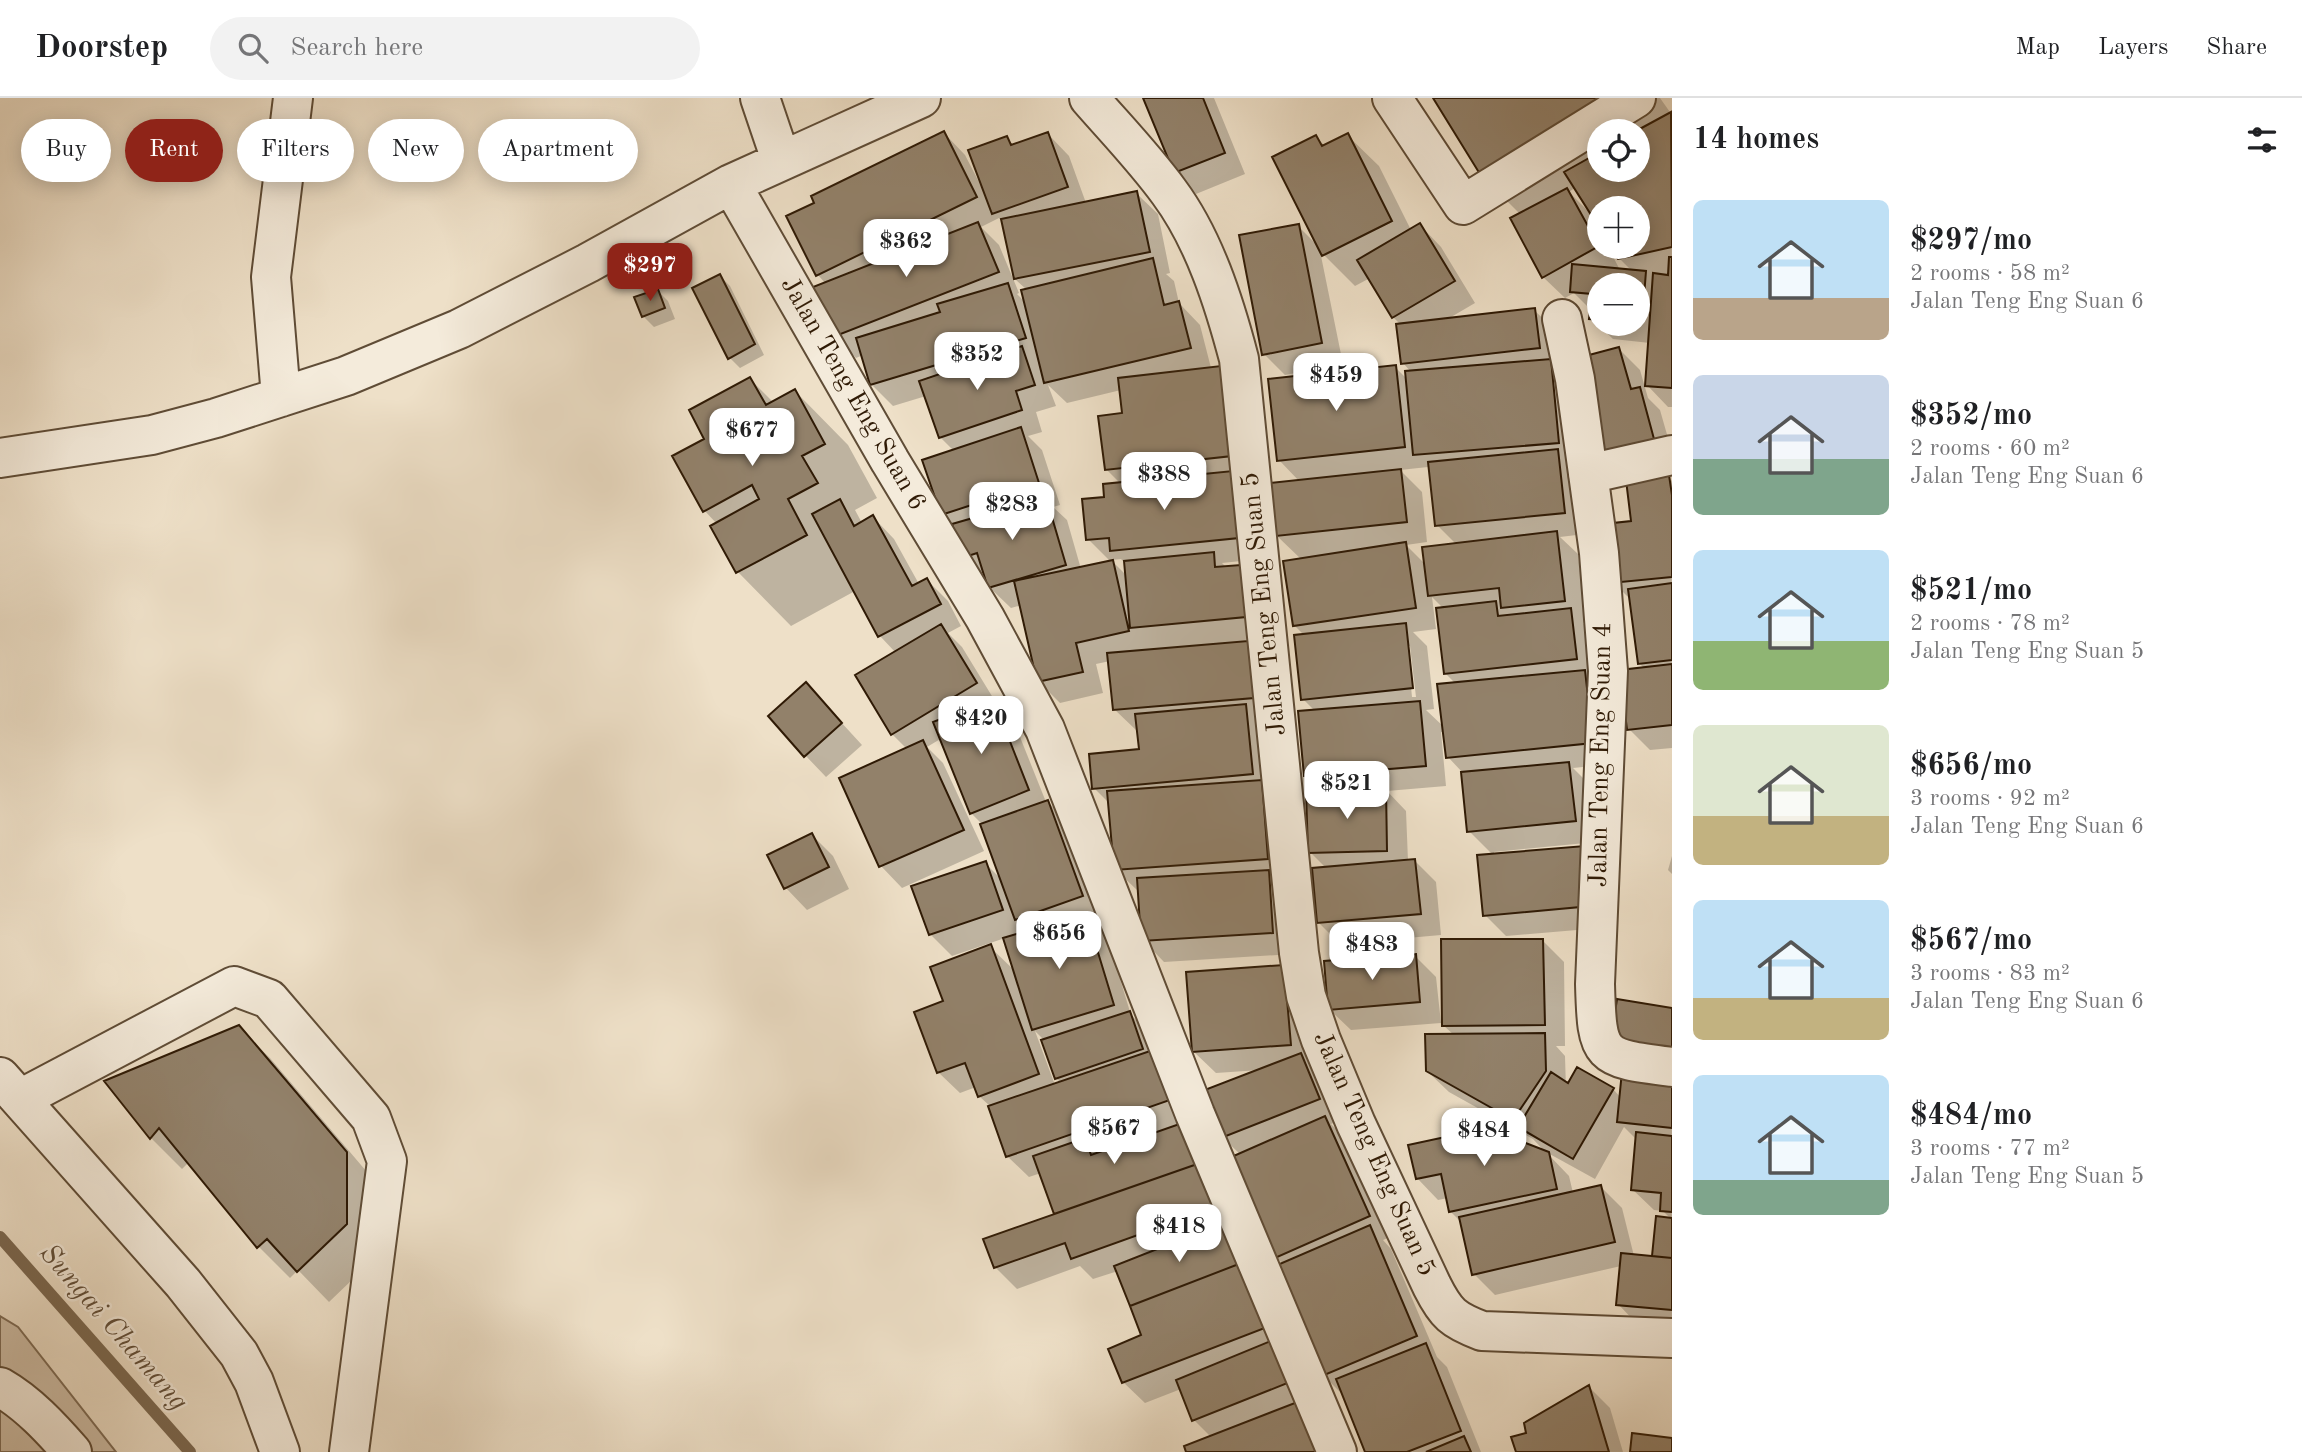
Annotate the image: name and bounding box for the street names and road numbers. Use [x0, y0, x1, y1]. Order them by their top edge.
street label: Jalan Teng Eng Suan 6 [776, 273, 930, 515]
street label: Jalan Teng Eng Suan 5 [1237, 471, 1291, 737]
street label: Jalan Teng Eng Suan 4 [1586, 622, 1616, 888]
street label: Jalan Teng Eng Suan 5 [1308, 1028, 1440, 1280]

